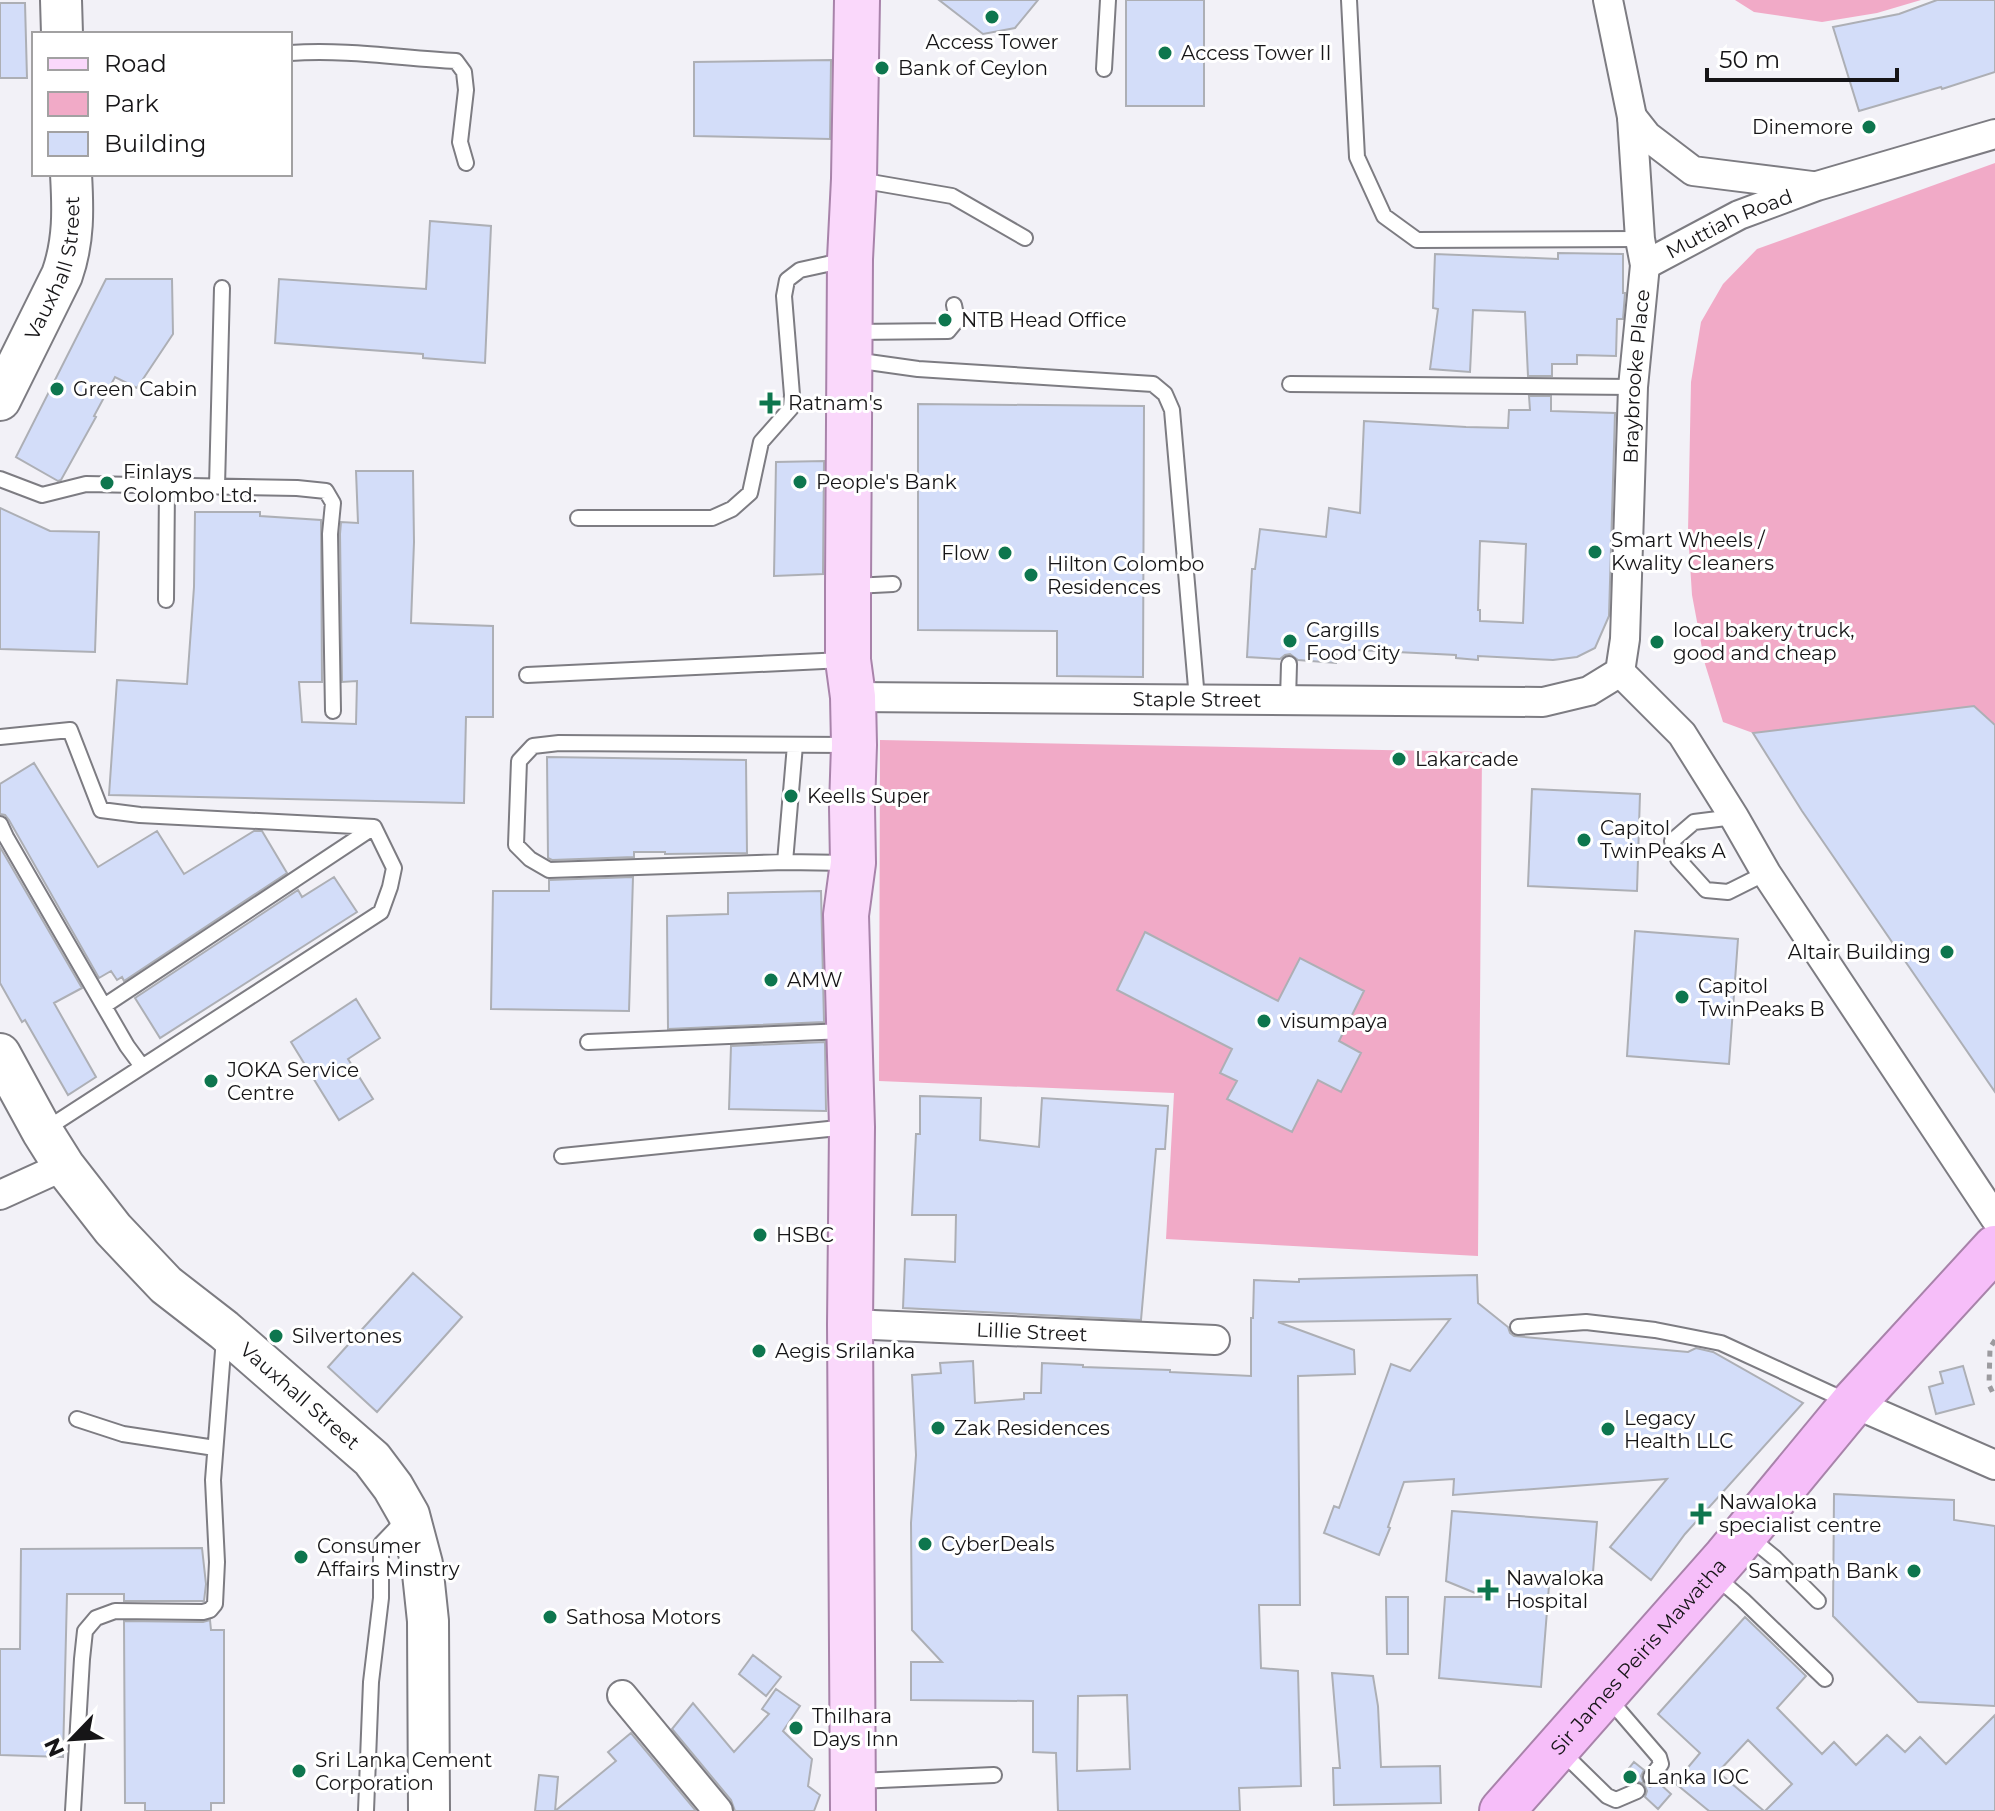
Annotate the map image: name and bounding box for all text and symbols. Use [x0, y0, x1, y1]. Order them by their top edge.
marker: Access Tower [983, 8, 1001, 26]
place label: Access Tower [925, 30, 1059, 54]
legend [32, 32, 292, 176]
scale bar [1707, 32, 1897, 82]
place label: Access Tower II [1181, 41, 1332, 65]
marker: Access Tower II [1156, 44, 1174, 62]
text: 50 m [1719, 45, 1780, 74]
text: Road [104, 49, 167, 78]
place label: Bank of Ceylon [898, 56, 1048, 80]
marker: Bank of Ceylon [873, 59, 891, 77]
text: Park [104, 89, 159, 118]
place label: Dinemore [1752, 115, 1853, 139]
marker: Dinemore [1860, 118, 1878, 136]
text: Building [104, 129, 207, 158]
street label: Muttiah Road [1662, 184, 1796, 264]
street label: Vauxhall Street [20, 196, 84, 344]
street label: Braybrooke Place [1619, 288, 1655, 464]
place label: NTB Head Office [961, 308, 1127, 332]
marker: NTB Head Office [936, 311, 954, 329]
place label: Green Cabin [73, 377, 197, 401]
marker: Green Cabin [48, 380, 66, 398]
place label: Ratnam's [788, 391, 883, 415]
marker: Ratnam's [759, 392, 781, 414]
place label: Finlays Colombo Ltd. [123, 460, 257, 507]
place label: People's Bank [816, 470, 957, 494]
marker: People's Bank [791, 473, 809, 491]
marker: Finlays Colombo Ltd. [98, 474, 116, 492]
place label: Smart Wheels / Kwality Cleaners [1611, 528, 1774, 575]
place label: Flow [941, 541, 989, 565]
marker: Smart Wheels / Kwality Cleaners [1586, 543, 1604, 561]
marker: Flow [996, 544, 1014, 562]
place label: Hilton Colombo Residences [1047, 552, 1204, 599]
marker: Hilton Colombo Residences [1022, 566, 1040, 584]
place label: Cargills Food City [1306, 618, 1400, 665]
place label: local bakery truck, good and cheap [1673, 618, 1855, 665]
marker: Cargills Food City [1281, 632, 1299, 650]
marker: local bakery truck, good and cheap [1648, 633, 1666, 651]
street label: Staple Street [1133, 687, 1261, 712]
place label: Lakarcade [1415, 747, 1519, 771]
marker: Lakarcade [1390, 750, 1408, 768]
place label: Keells Super [807, 784, 930, 808]
marker: Keells Super [782, 787, 800, 805]
place label: Capitol TwinPeaks A [1600, 816, 1727, 863]
marker: Capitol TwinPeaks A [1575, 831, 1593, 849]
place label: Altair Building [1788, 940, 1931, 964]
marker: Altair Building [1938, 943, 1956, 961]
place label: AMW [787, 968, 842, 992]
marker: AMW [762, 971, 780, 989]
place label: Capitol TwinPeaks B [1698, 974, 1825, 1021]
marker: Capitol TwinPeaks B [1673, 988, 1691, 1006]
place label: visumpaya [1280, 1009, 1388, 1033]
marker: visumpaya [1255, 1012, 1273, 1030]
place label: JOKA Service Centre [226, 1058, 359, 1105]
marker: JOKA Service Centre [202, 1072, 220, 1090]
place label: HSBC [776, 1223, 834, 1247]
marker: HSBC [751, 1226, 769, 1244]
street label: Lillie Street [976, 1318, 1088, 1346]
place label: Silvertones [292, 1324, 402, 1348]
marker: Silvertones [267, 1327, 285, 1345]
street label: Vauxhall Street [235, 1338, 365, 1455]
place label: Aegis Srilanka [775, 1339, 915, 1363]
marker: Aegis Srilanka [750, 1342, 768, 1360]
place label: Legacy Health LLC [1624, 1406, 1733, 1453]
place label: Zak Residences [954, 1416, 1110, 1440]
marker: Zak Residences [929, 1419, 947, 1437]
marker: Legacy Health LLC [1599, 1420, 1617, 1438]
place label: Nawaloka specialist centre [1719, 1490, 1881, 1537]
marker: Nawaloka specialist centre [1690, 1503, 1712, 1525]
place label: CyberDeals [941, 1532, 1055, 1556]
place label: Consumer Affairs Minstry [317, 1534, 460, 1581]
marker: CyberDeals [916, 1535, 934, 1553]
marker: Consumer Affairs Minstry [292, 1548, 310, 1566]
street label: Sir James Peiris Mawatha [1545, 1553, 1731, 1760]
place label: Sampath Bank [1748, 1559, 1898, 1583]
marker: Sampath Bank [1905, 1562, 1923, 1580]
place label: Nawaloka Hospital [1506, 1566, 1604, 1613]
marker: Nawaloka Hospital [1477, 1579, 1499, 1601]
place label: Sathosa Motors [566, 1605, 721, 1629]
marker: Sathosa Motors [541, 1608, 559, 1626]
north arrow [32, 1699, 112, 1779]
place label: Thilhara Days Inn [812, 1704, 899, 1751]
marker: Thilhara Days Inn [787, 1719, 805, 1737]
text: N [38, 1733, 70, 1761]
place label: Sri Lanka Cement Corporation [315, 1748, 492, 1795]
marker: Sri Lanka Cement Corporation [290, 1762, 308, 1780]
place label: Lanka IOC [1646, 1765, 1749, 1789]
marker: Lanka IOC [1621, 1768, 1639, 1786]

